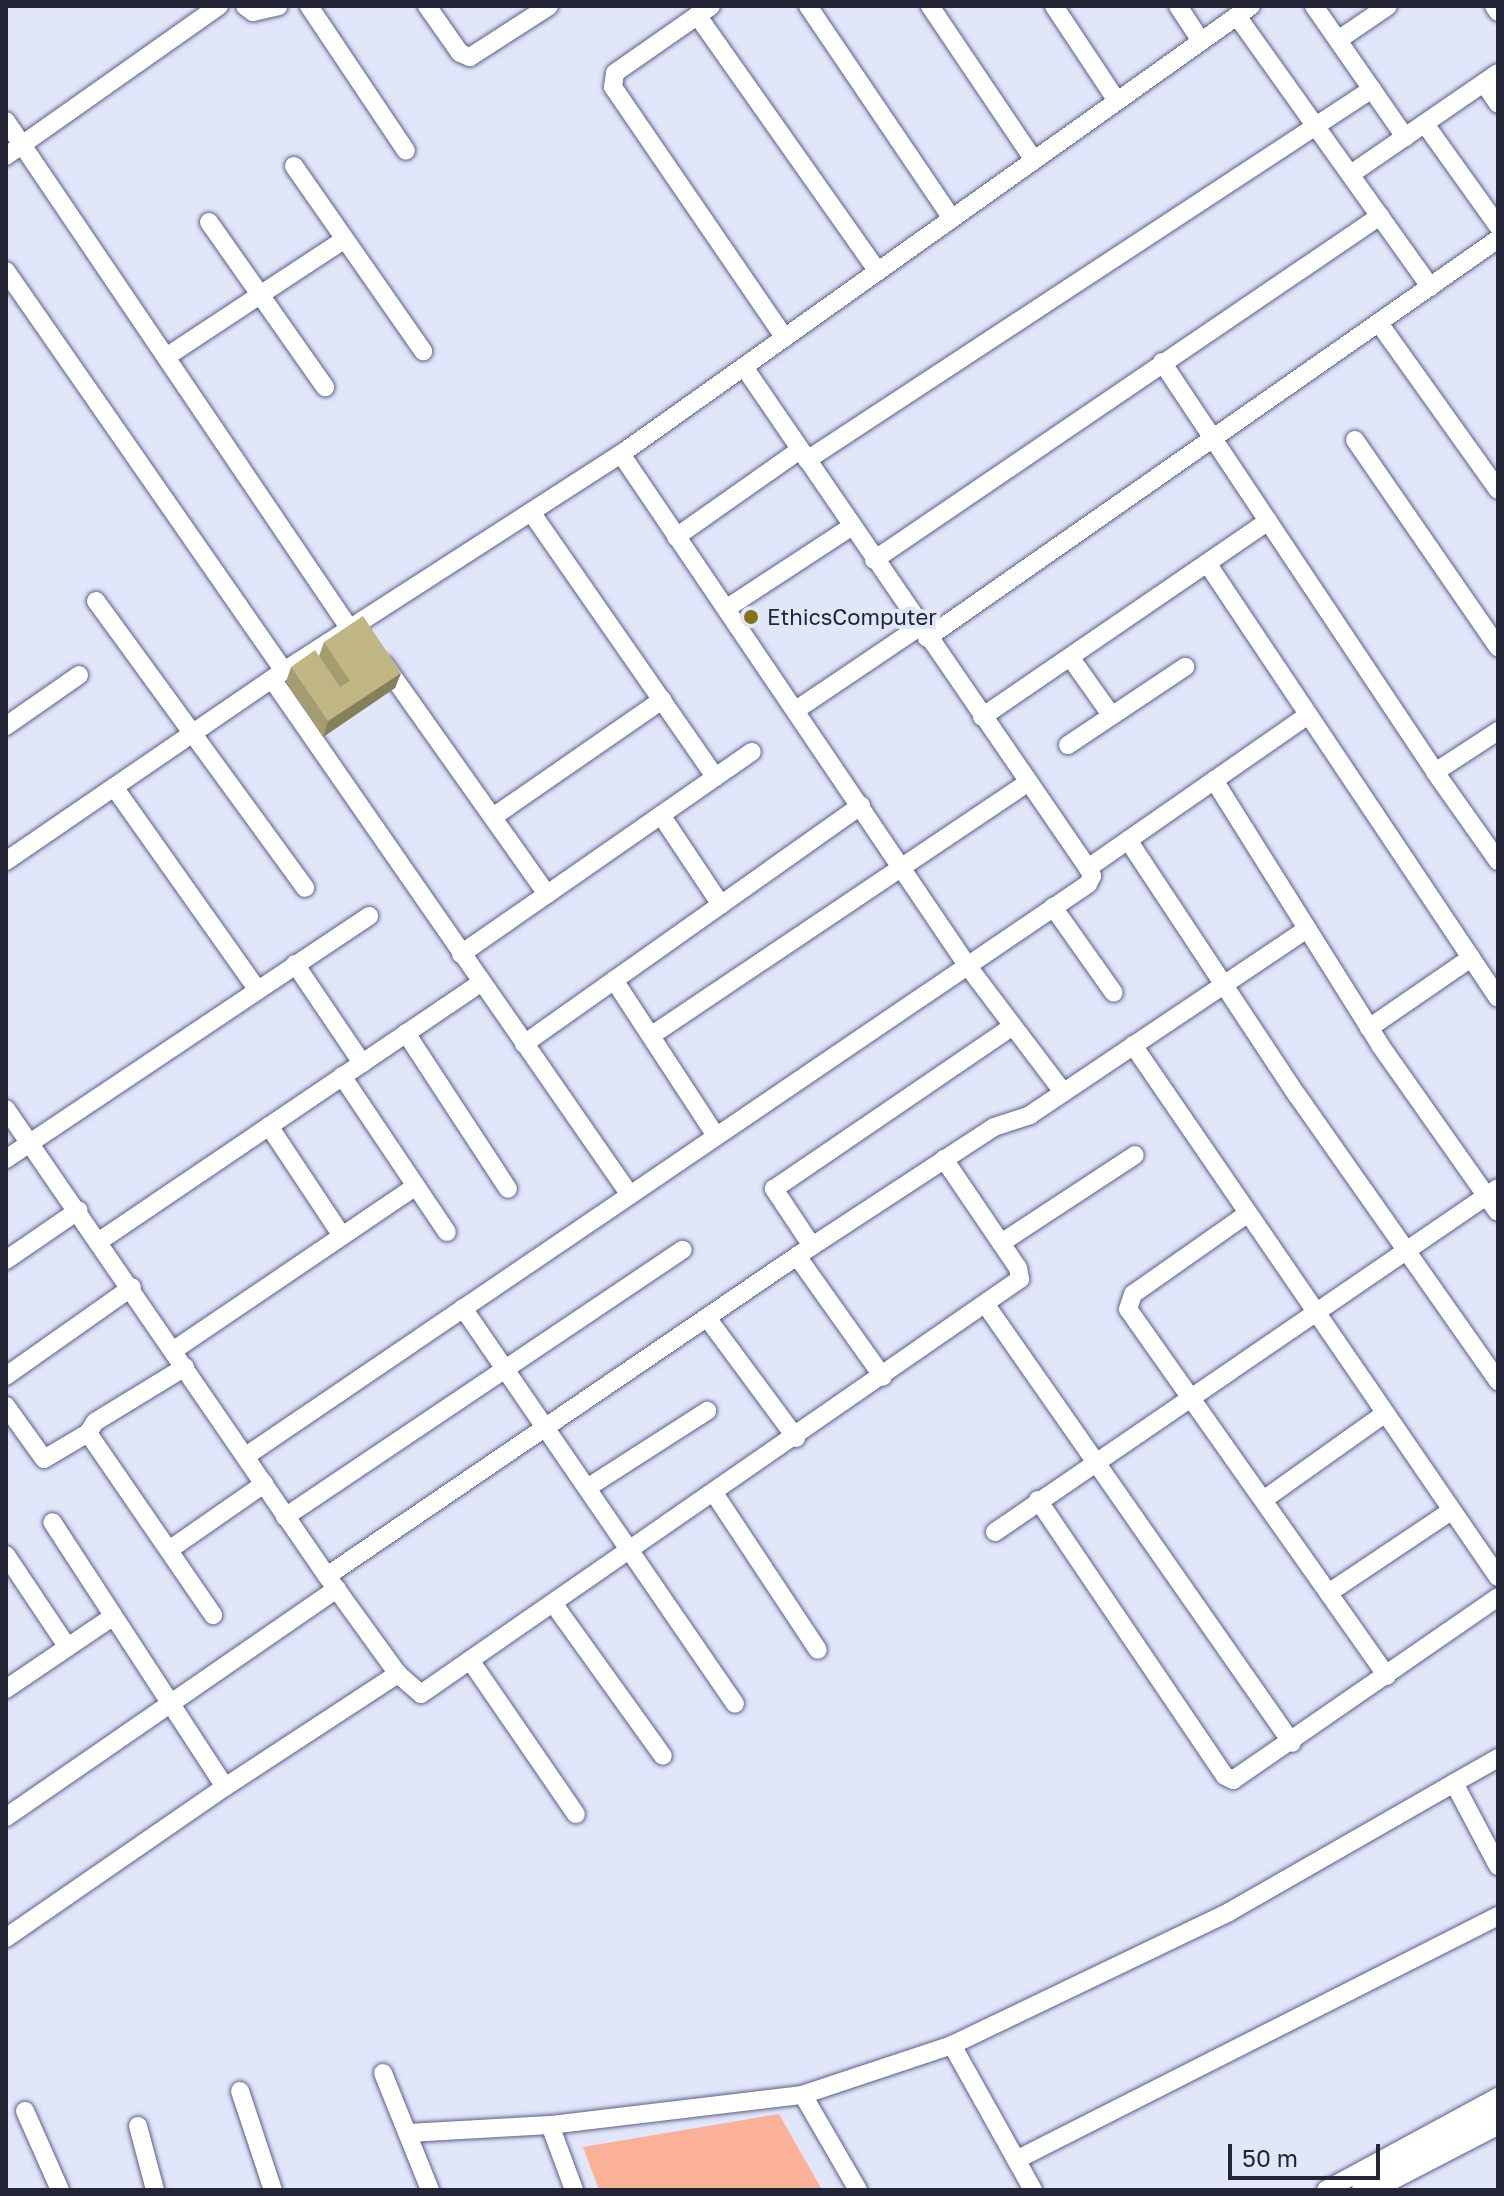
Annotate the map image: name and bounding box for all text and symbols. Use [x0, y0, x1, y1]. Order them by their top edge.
place label: EthicsComputer [767, 604, 937, 630]
marker: EthicsComputer [742, 608, 760, 626]
scale bar [1232, 2128, 1384, 2178]
text: 50 m [1242, 2143, 1298, 2172]

